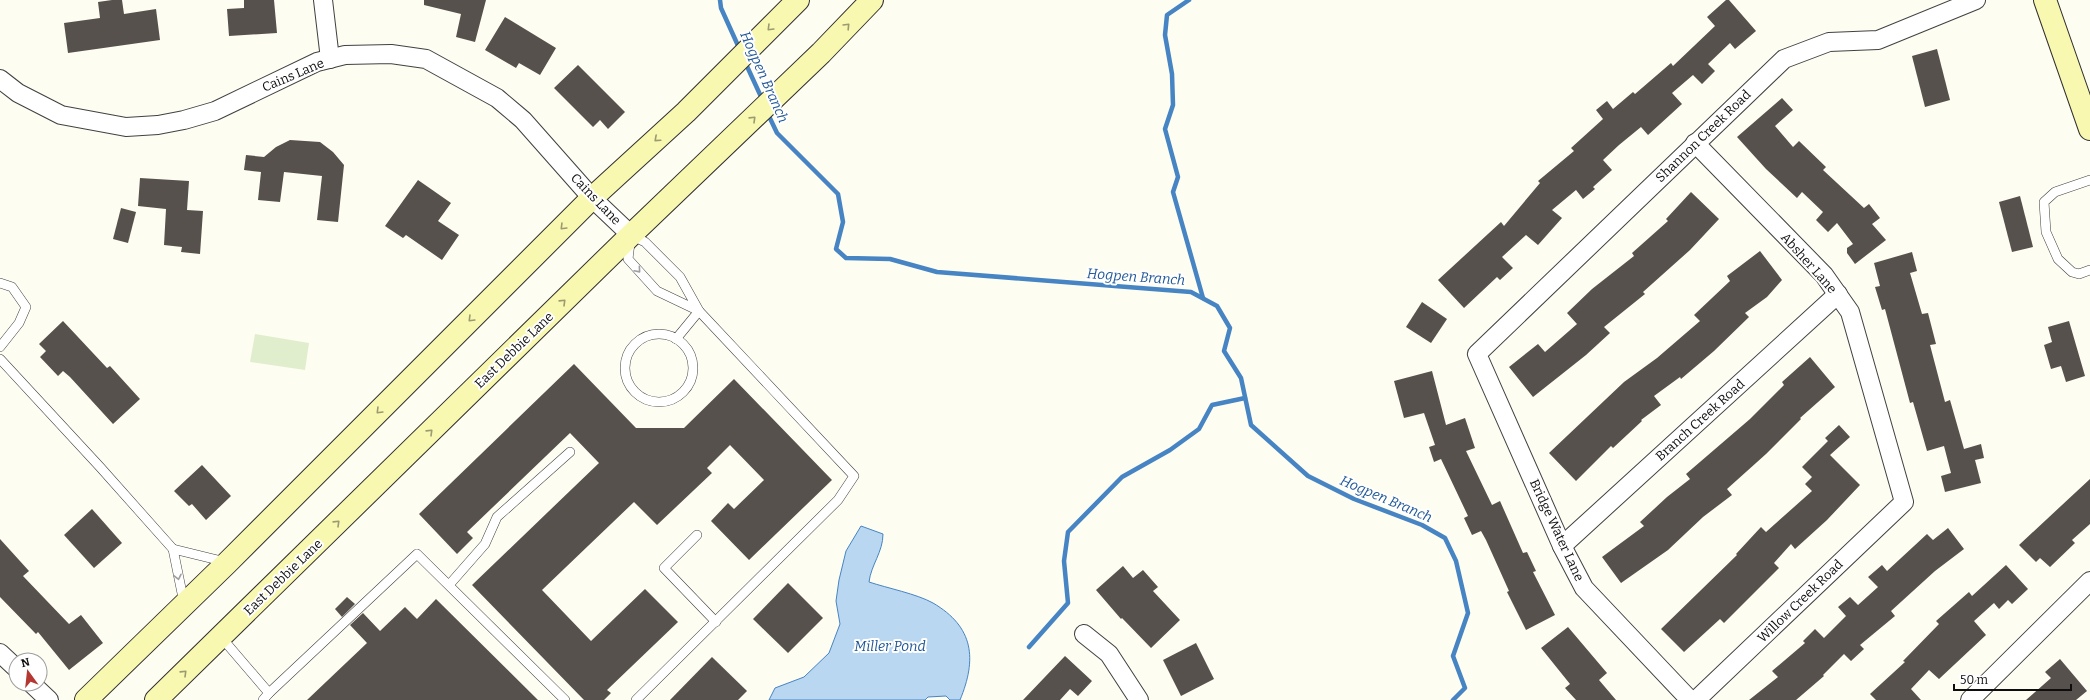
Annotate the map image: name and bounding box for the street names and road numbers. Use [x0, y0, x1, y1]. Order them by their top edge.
street label: Cains Lane [260, 55, 326, 95]
street label: Shannon Creek Road [1652, 87, 1754, 185]
street label: Cains Lane [568, 170, 624, 228]
street label: Absher Lane [1778, 230, 1840, 296]
street label: East Debbie Lane [472, 309, 556, 391]
street label: Branch Creek Road [1653, 376, 1748, 464]
street label: Bridge Water Lane [1527, 477, 1587, 583]
street label: East Debbie Lane [241, 536, 325, 618]
street label: Willow Creek Road [1754, 556, 1846, 645]

